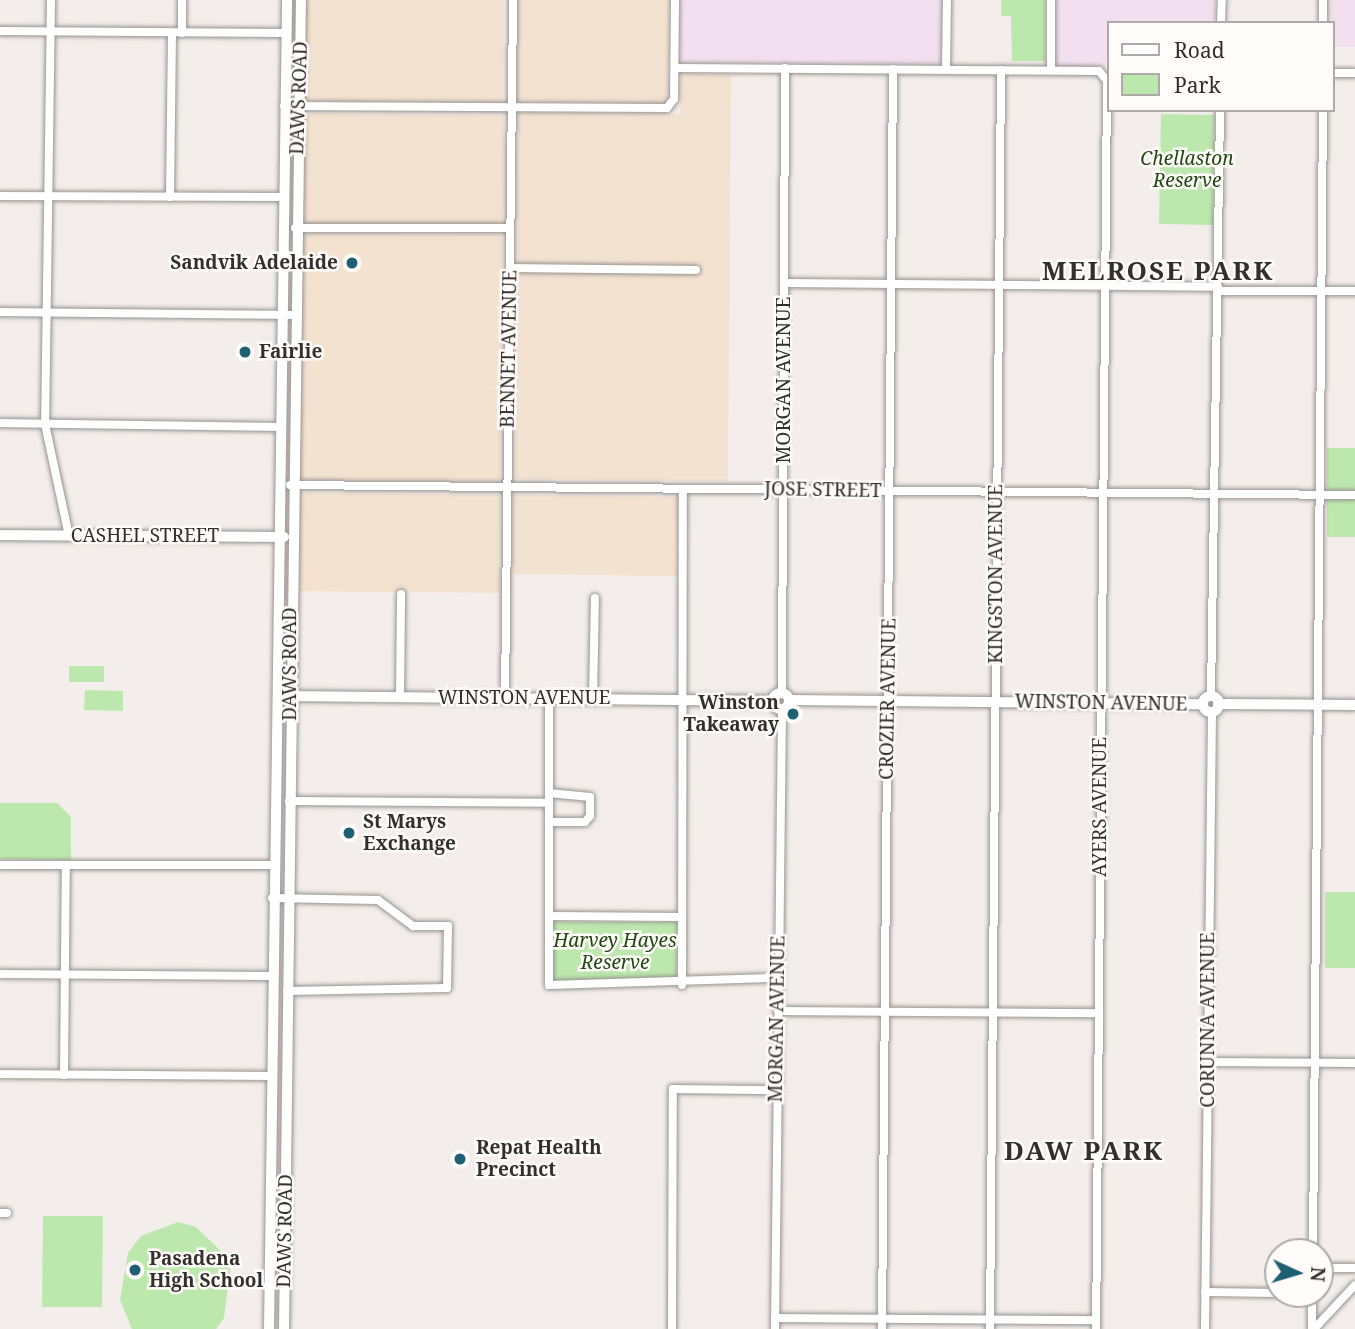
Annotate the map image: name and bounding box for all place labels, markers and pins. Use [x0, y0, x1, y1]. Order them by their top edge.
place label: Sandvik Adelaide [170, 252, 338, 274]
marker: Sandvik Adelaide [344, 255, 360, 271]
place label: Fairlie [259, 341, 322, 363]
marker: Fairlie [237, 344, 253, 360]
place label: Winston Takeaway [683, 692, 779, 736]
marker: Winston Takeaway [785, 706, 801, 722]
place label: St Marys Exchange [363, 811, 456, 855]
marker: St Marys Exchange [341, 825, 357, 841]
place label: Repat Health Precinct [476, 1137, 602, 1181]
marker: Repat Health Precinct [450, 1149, 470, 1169]
place label: Pasadena High School [149, 1248, 263, 1292]
marker: Pasadena High School [127, 1262, 143, 1278]

